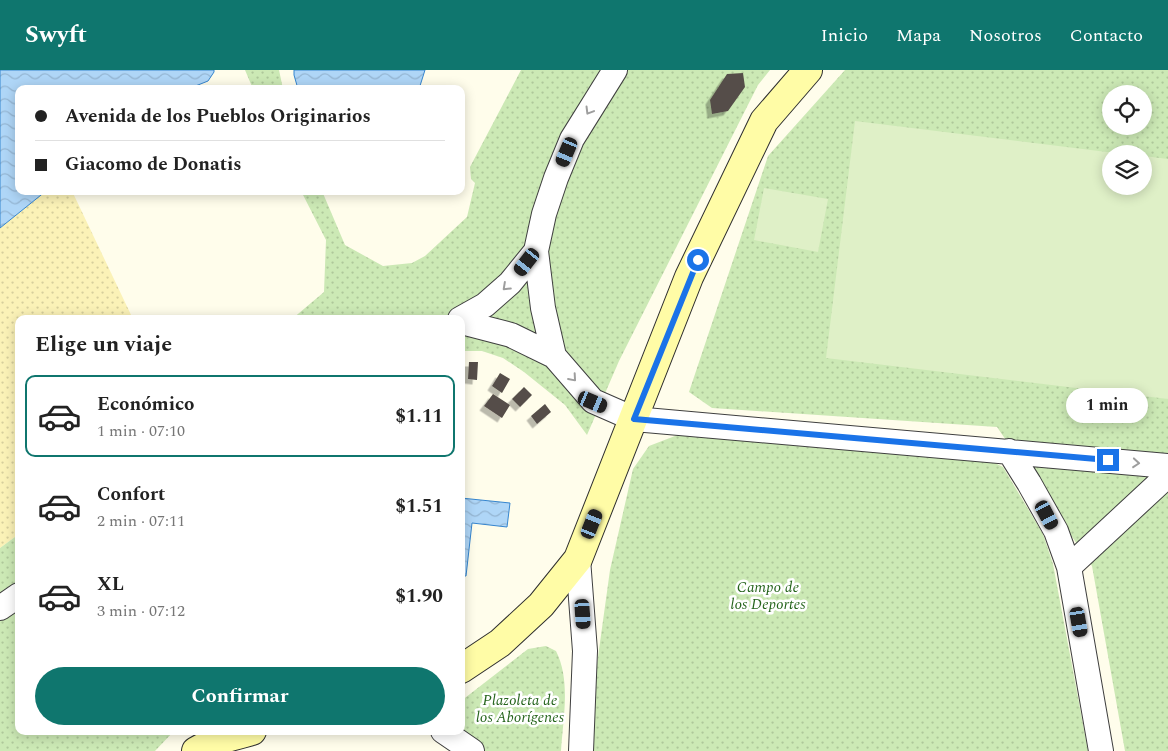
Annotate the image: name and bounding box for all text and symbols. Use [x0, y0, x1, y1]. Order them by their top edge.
text: Swyft [25, 17, 87, 53]
text: Inicio [821, 22, 868, 49]
text: Mapa [896, 22, 941, 49]
text: Nosotros [969, 22, 1042, 49]
text: Contacto [1070, 22, 1143, 49]
map controls [1102, 85, 1152, 195]
button: locate [1102, 85, 1152, 135]
text: Avenida de los Pueblos Originarios [65, 102, 371, 131]
one-way arrow [586, 106, 596, 115]
car [554, 135, 579, 169]
button: layers [1102, 145, 1152, 195]
text: Giacomo de Donatis [65, 150, 242, 179]
car [511, 246, 542, 278]
route start [687, 249, 709, 271]
one-way arrow [502, 281, 511, 290]
text: Elige un viaje [35, 328, 172, 361]
one-way arrow [567, 373, 576, 382]
callout: 1 min [1067, 388, 1149, 422]
car [576, 389, 609, 415]
text: Económico [97, 390, 194, 419]
text: 1 min [1086, 393, 1128, 417]
icon: car [37, 394, 82, 439]
text: $1.11 [395, 402, 443, 431]
text: 1 min · 07:10 [97, 419, 185, 443]
route end [1097, 449, 1119, 471]
one-way arrow [1132, 457, 1140, 468]
text: Confort [97, 480, 165, 509]
icon: car [37, 484, 82, 529]
text: $1.51 [395, 492, 443, 521]
car [1033, 498, 1060, 532]
car [579, 507, 604, 541]
text: 2 min · 07:11 [97, 509, 185, 533]
text: XL [97, 570, 124, 599]
icon: car [37, 574, 82, 619]
park label: Campo de los Deportes [731, 576, 806, 616]
text: $1.90 [395, 582, 443, 611]
text: 3 min · 07:12 [97, 599, 185, 623]
car [574, 599, 591, 629]
car [1069, 606, 1088, 638]
button: Confirmar [35, 667, 445, 725]
park label: Plazoleta de los Aborígenes [476, 689, 565, 729]

